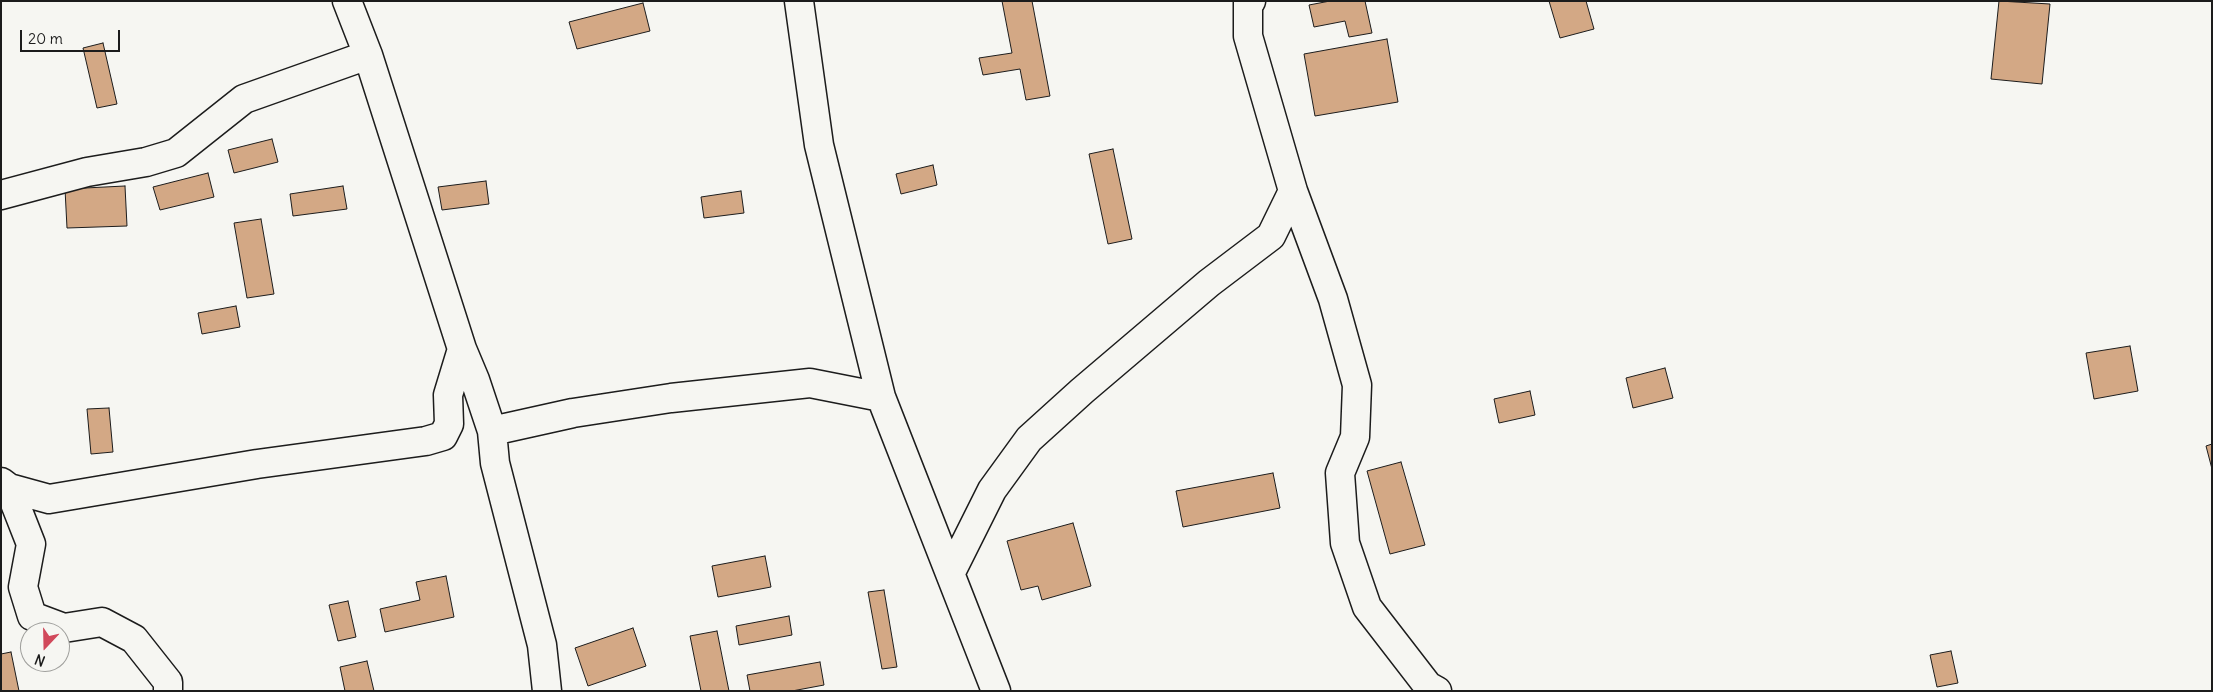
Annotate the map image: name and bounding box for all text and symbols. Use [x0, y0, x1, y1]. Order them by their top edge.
scale bar [22, 20, 122, 52]
text: 20 m [28, 29, 63, 48]
north arrow [20, 622, 70, 672]
text: N [32, 650, 48, 670]

